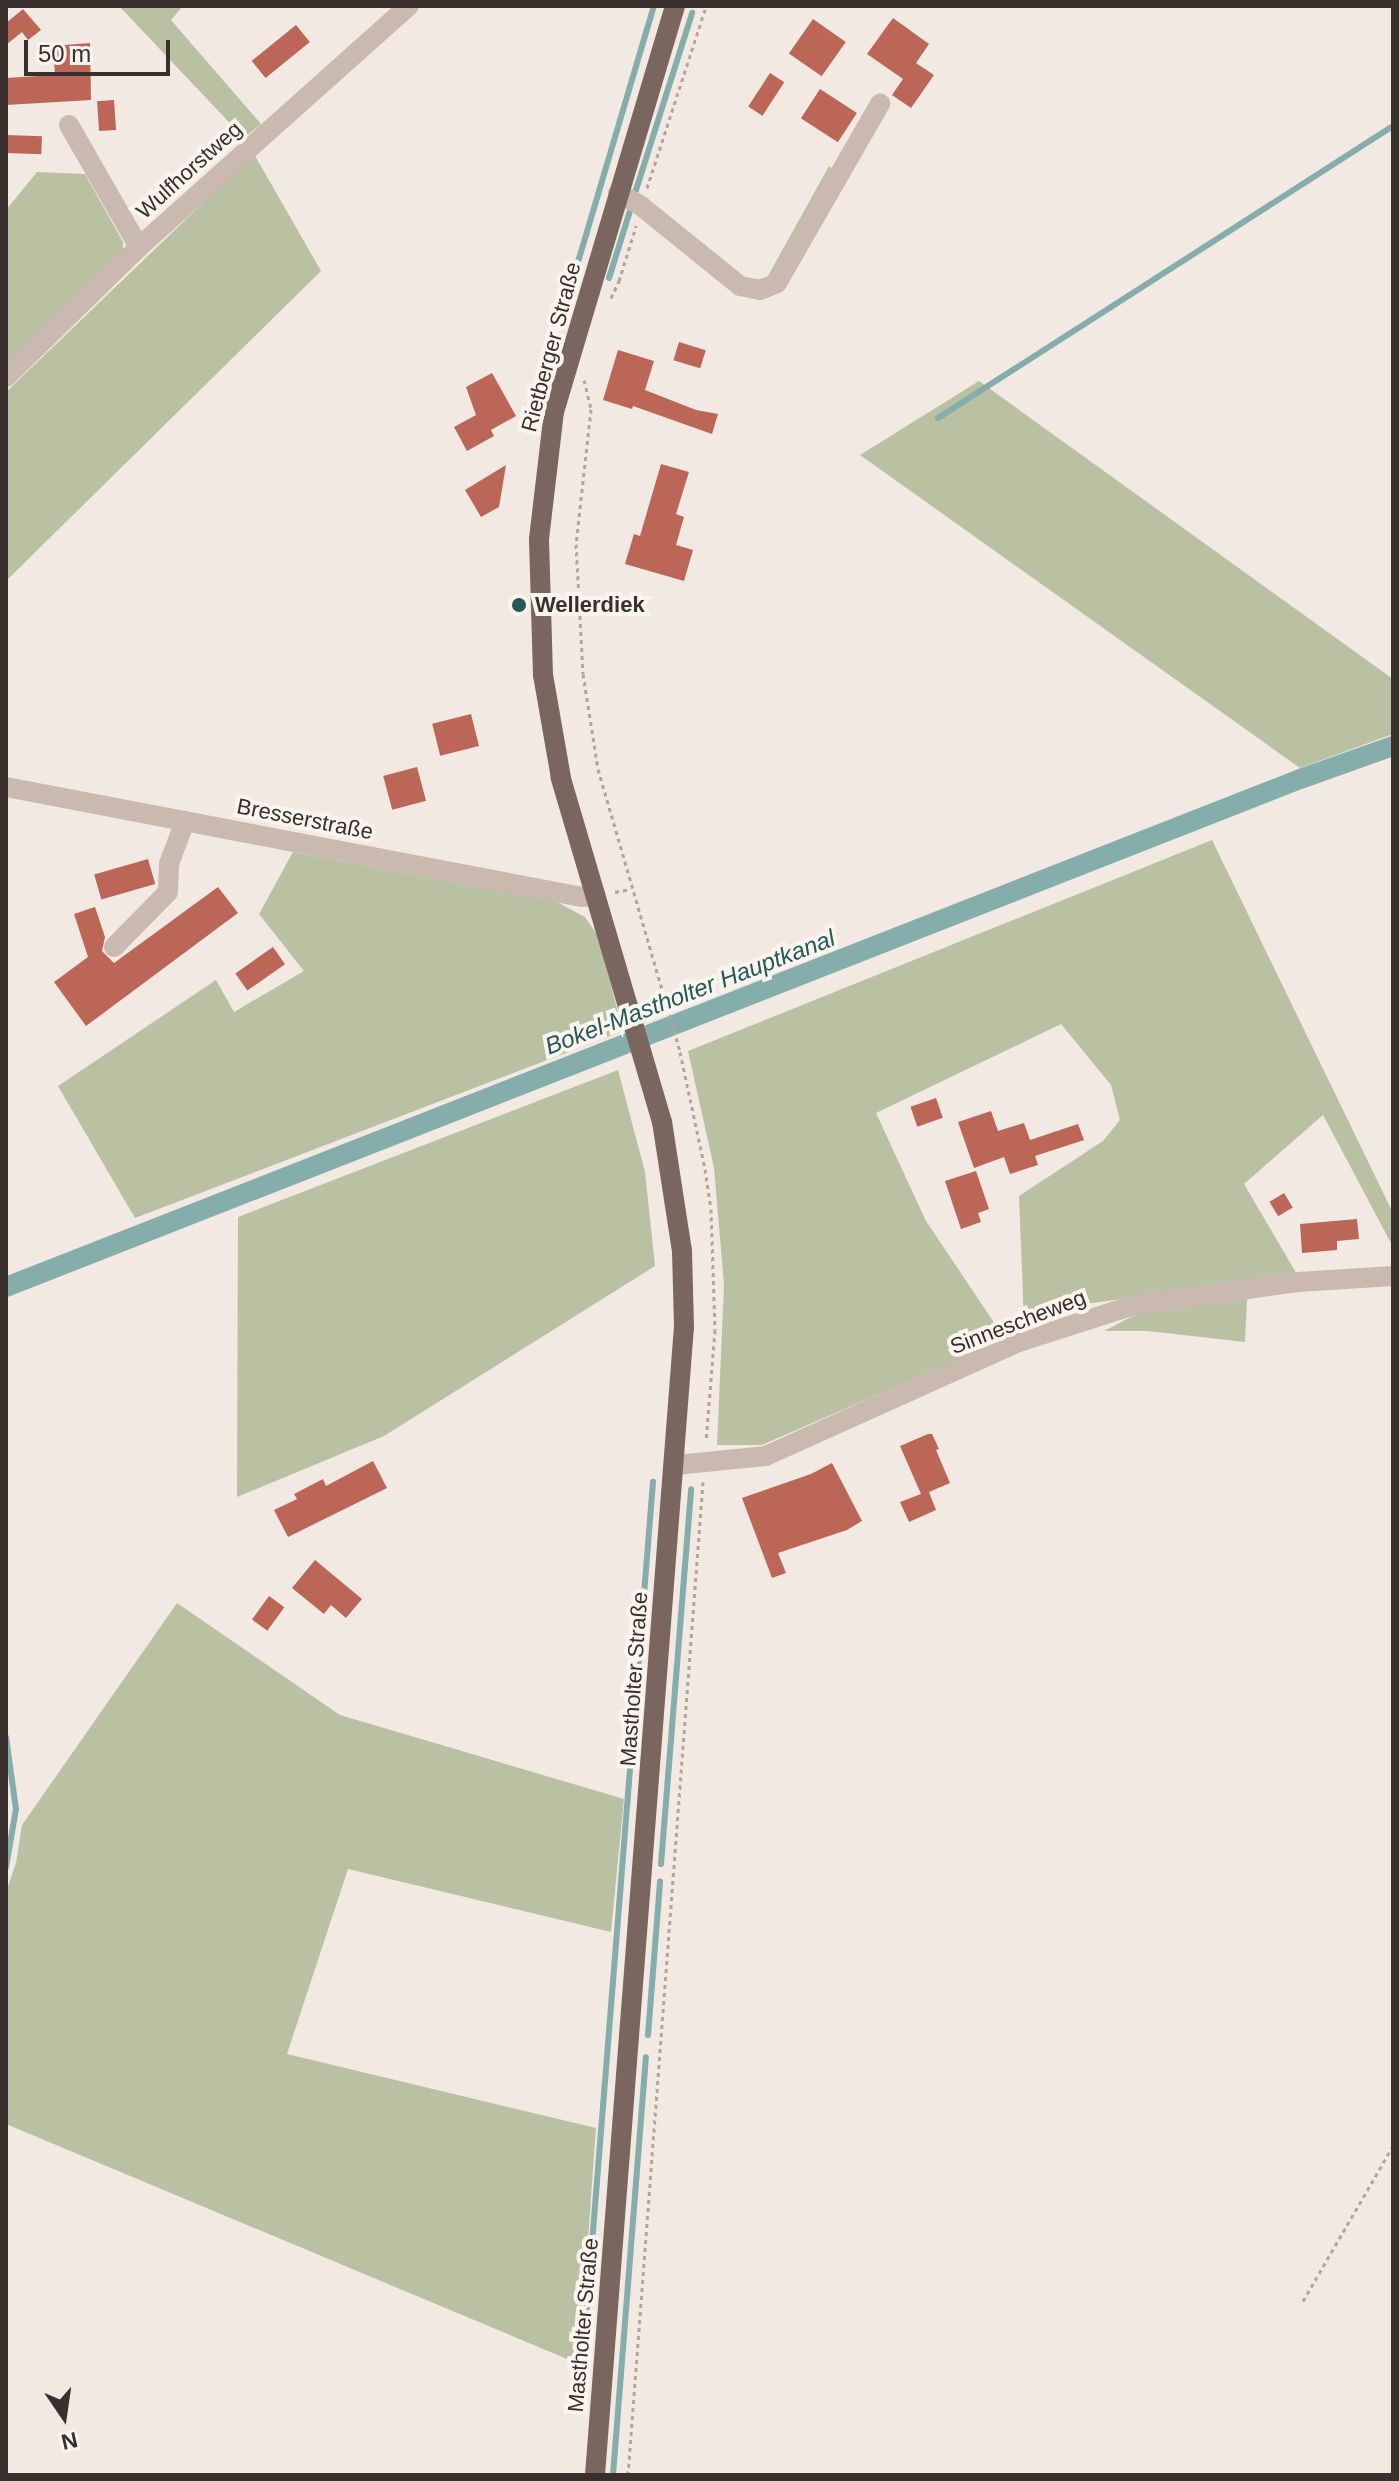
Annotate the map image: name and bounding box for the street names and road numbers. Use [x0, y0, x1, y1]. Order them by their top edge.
street label: Wulfhorstweg [131, 116, 247, 224]
street label: Rietberger Straße [516, 259, 586, 435]
street label: Bresserstraße [235, 793, 375, 845]
street label: Sinnescheweg [946, 1284, 1090, 1360]
street label: Mastholter Straße [615, 1591, 653, 1767]
street label: Mastholter Straße [562, 2237, 604, 2413]

